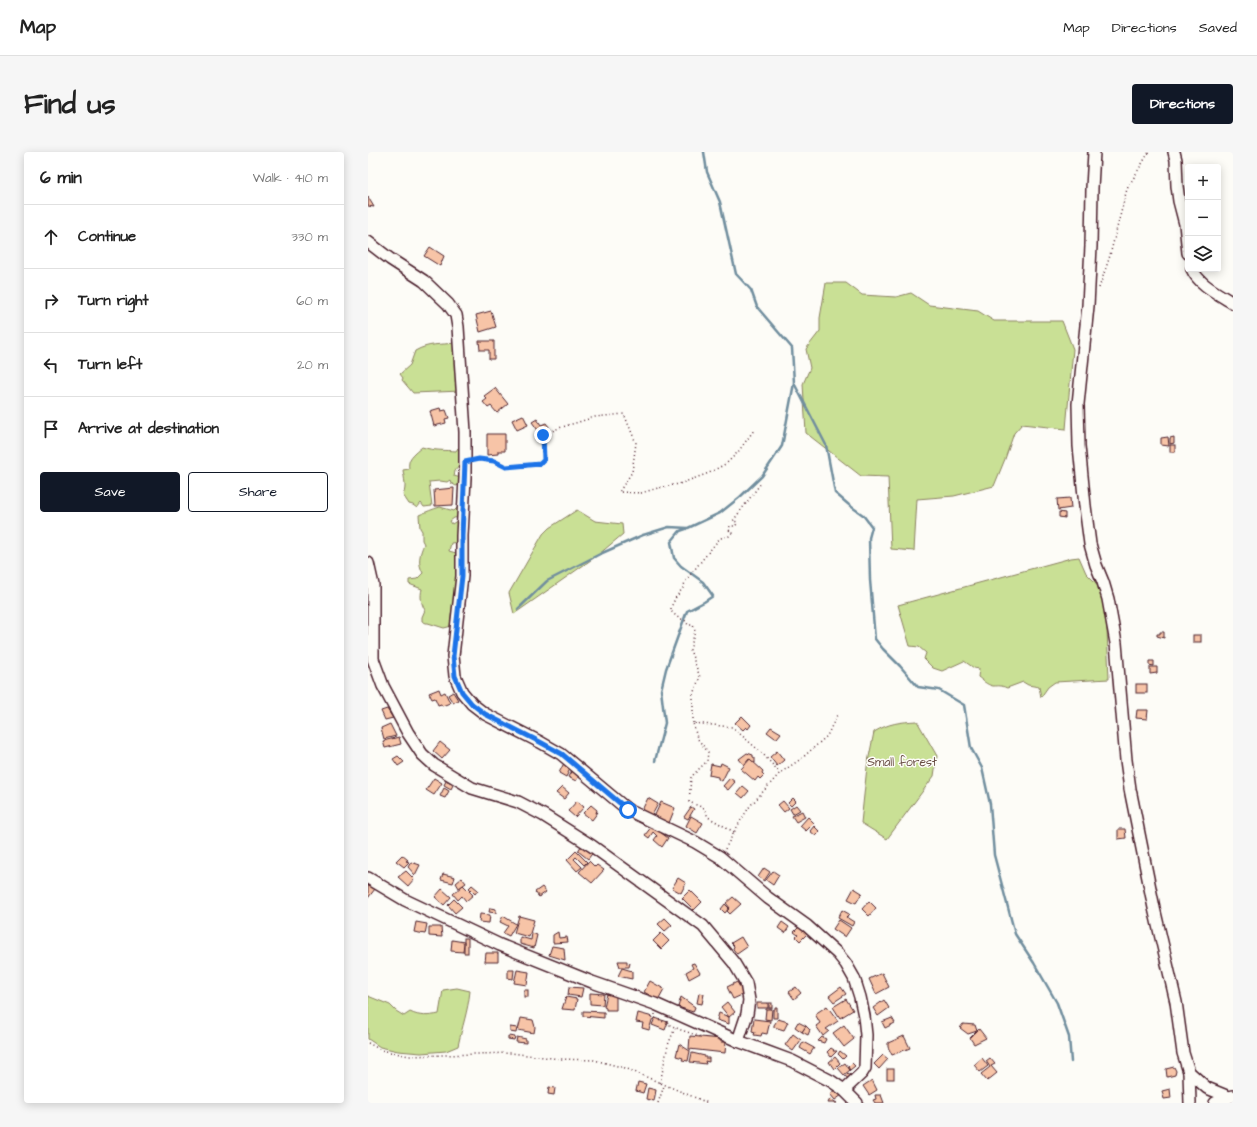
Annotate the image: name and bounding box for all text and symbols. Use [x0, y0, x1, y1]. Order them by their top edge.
text: Map [20, 14, 56, 41]
text: Map [1063, 18, 1090, 38]
text: Directions [1112, 18, 1177, 38]
text: Saved [1199, 18, 1237, 38]
button: Directions [1132, 84, 1233, 124]
text: Find us [24, 85, 115, 124]
map controls [1185, 164, 1221, 272]
button: + [1185, 164, 1221, 200]
text: 6 min [40, 166, 82, 190]
text: Walk · 410 m [253, 169, 328, 187]
button: − [1185, 200, 1221, 236]
icon: ahead [40, 226, 62, 248]
text: Continue [78, 226, 136, 247]
text: 330 m [291, 228, 328, 246]
button: layers [1185, 236, 1221, 272]
icon: right [40, 290, 62, 312]
text: Turn right [78, 290, 149, 311]
text: 60 m [296, 292, 328, 310]
icon: left [40, 354, 62, 376]
text: Turn left [78, 354, 142, 375]
text: 20 m [297, 356, 328, 374]
icon: arrive [40, 418, 62, 440]
text: Arrive at destination [78, 418, 219, 439]
route end [534, 426, 552, 444]
button: Save [40, 472, 180, 512]
button: Share [188, 472, 328, 512]
park label: Small forest [867, 754, 937, 771]
route start [619, 801, 637, 819]

